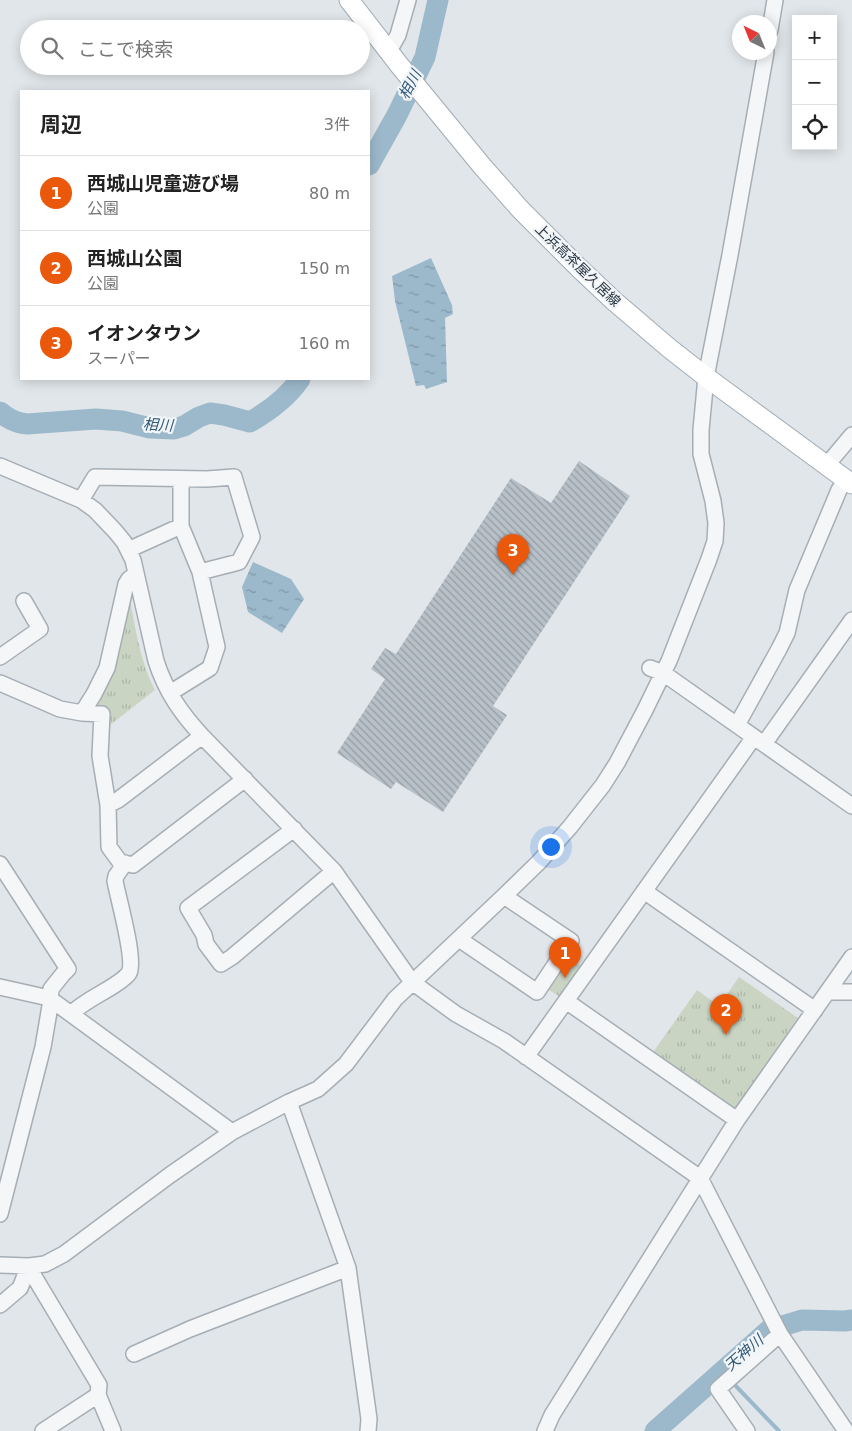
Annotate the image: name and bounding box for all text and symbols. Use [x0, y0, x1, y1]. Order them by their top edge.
north arrow [732, 15, 777, 60]
map controls [792, 15, 837, 150]
button: + [792, 15, 837, 60]
search box [20, 20, 370, 75]
icon: search [38, 34, 66, 62]
text: ここで検索 [78, 38, 173, 60]
button: − [792, 60, 837, 105]
water label: 相川 [395, 66, 426, 102]
button: locate [792, 105, 837, 150]
text: 周辺 [40, 113, 82, 137]
text: 3件 [324, 115, 350, 134]
text: 西城山児童遊び場 [87, 172, 239, 194]
text: 1 [50, 184, 62, 203]
text: 80 m [309, 184, 350, 203]
text: 公園 [87, 199, 119, 218]
street label: 上浜高茶屋久居線 [532, 220, 624, 310]
text: 西城山公園 [87, 247, 182, 269]
text: 2 [50, 259, 62, 278]
text: 150 m [299, 259, 350, 278]
text: 公園 [87, 274, 119, 293]
text: イオンタウン [87, 322, 201, 344]
text: 3 [50, 334, 62, 353]
text: 160 m [299, 334, 350, 353]
text: スーパー [87, 349, 151, 368]
water label: 相川 [143, 415, 175, 435]
pin: 3 [497, 534, 529, 575]
your location [538, 834, 564, 860]
pin: 1 [549, 937, 581, 978]
pin: 2 [710, 994, 742, 1035]
water label: 天神川 [721, 1330, 768, 1375]

